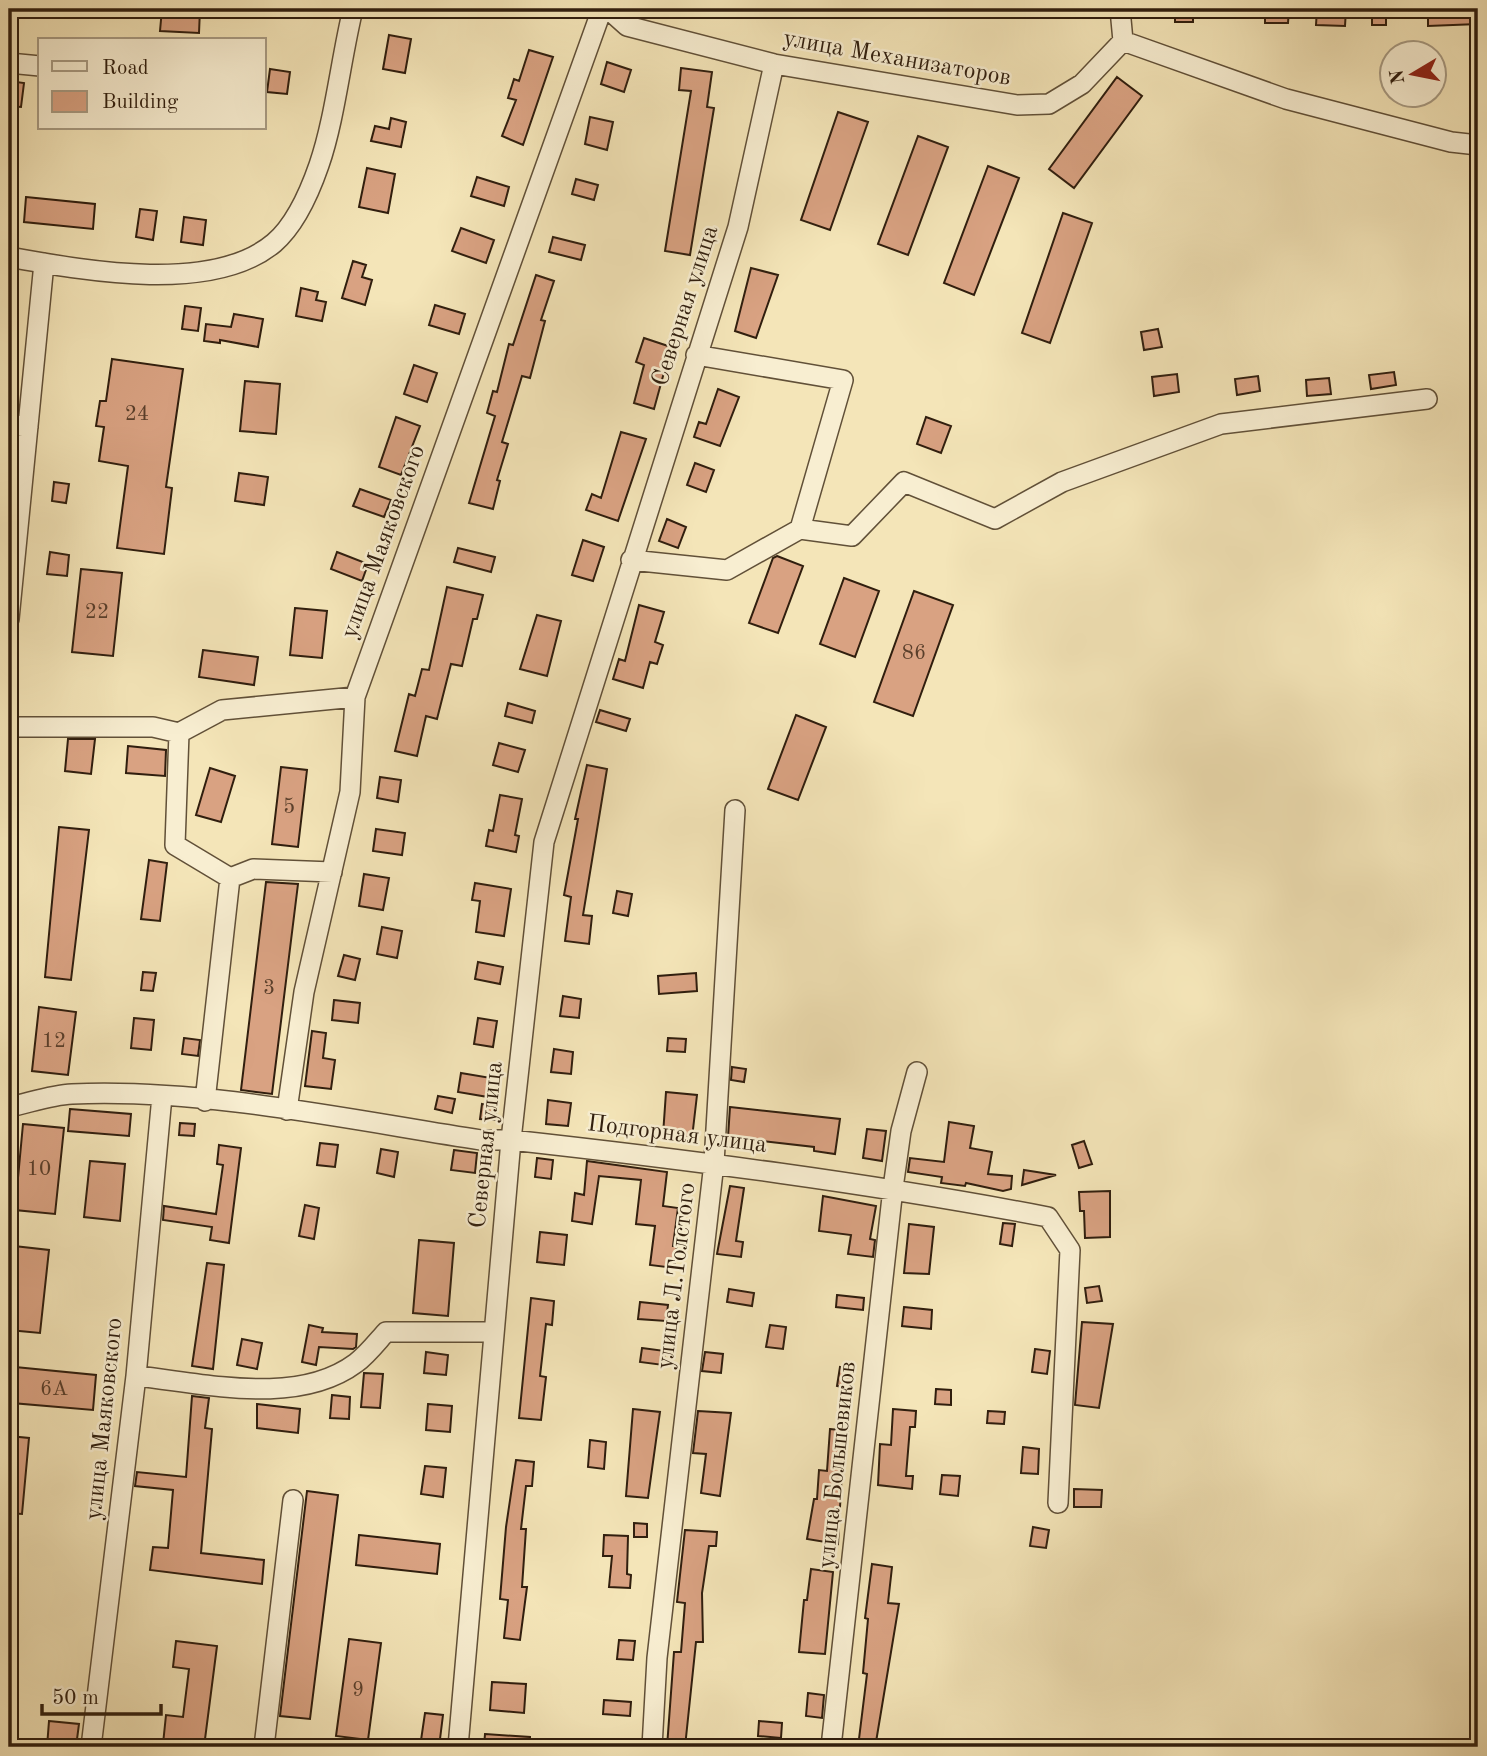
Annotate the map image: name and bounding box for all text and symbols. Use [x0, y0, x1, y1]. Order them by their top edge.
street label: улица Механизаторов [781, 27, 1013, 91]
legend [38, 38, 266, 130]
north arrow [1378, 38, 1448, 108]
text: Road [102, 58, 149, 79]
text: N [1388, 67, 1409, 85]
text: Building [102, 92, 179, 113]
street label: Северная улица [649, 222, 723, 389]
house number: 24 [125, 404, 149, 425]
street label: улица Маяковского [338, 442, 430, 642]
house number: 22 [85, 602, 109, 623]
house number: 86 [902, 643, 926, 664]
house number: 5 [283, 797, 295, 818]
house number: 3 [263, 978, 275, 999]
house number: 12 [42, 1031, 66, 1052]
street label: Северная улица [466, 1060, 508, 1230]
street label: Подгорная улица [586, 1112, 768, 1158]
house number: 10 [27, 1159, 51, 1180]
street label: улица Л.Толстого [654, 1181, 700, 1371]
street label: улица Маяковского [82, 1317, 128, 1521]
street label: улица Большевиков [815, 1360, 861, 1570]
house number: 6А [40, 1379, 68, 1400]
scale bar [42, 1672, 161, 1716]
house number: 9 [352, 1680, 364, 1701]
text: 50 m [52, 1688, 99, 1709]

